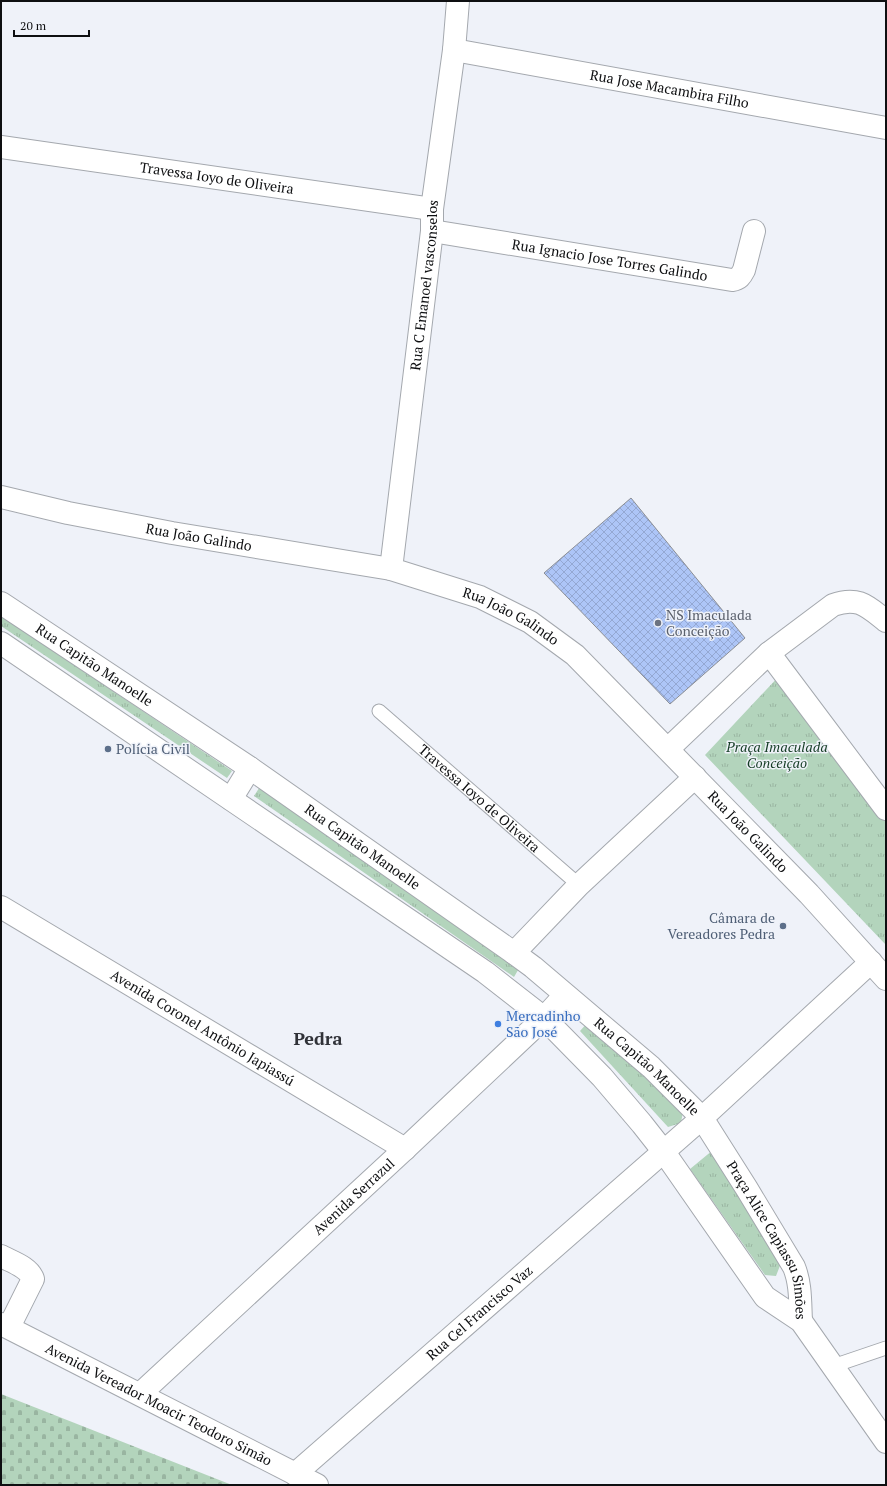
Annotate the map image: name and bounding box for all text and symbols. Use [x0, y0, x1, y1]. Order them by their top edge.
scale bar [14, 12, 89, 38]
text: 20 m [20, 18, 47, 33]
street label: Rua Jose Macambira Filho [589, 65, 751, 112]
street label: Travessa Ioyo de Oliveira [139, 157, 295, 198]
street label: Rua C Emanoel vasconselos [405, 198, 442, 371]
street label: Rua Ignacio Jose Torres Galindo [510, 234, 709, 285]
street label: Rua João Galindo [144, 518, 254, 555]
street label: Rua João Galindo [460, 582, 563, 649]
place label: NS Imaculada Conceição [666, 605, 752, 640]
marker: NS Imaculada Conceição [653, 618, 663, 628]
street label: Rua Capitão Manoelle [32, 619, 157, 710]
park label: Praça Imaculada Conceição [725, 737, 828, 772]
place label: Polícia Civil [116, 739, 190, 758]
street label: Travessa Ioyo de Oliveira [415, 740, 544, 856]
marker: Polícia Civil [103, 744, 113, 754]
street label: Rua João Galindo [704, 786, 793, 876]
street label: Rua Capitão Manoelle [301, 799, 424, 893]
place label: Câmara de Vereadores Pedra [668, 908, 775, 943]
marker: Câmara de Vereadores Pedra [778, 921, 788, 931]
street label: Avenida Coronel Antônio Japiassú [107, 965, 298, 1090]
place label: Mercadinho São José [506, 1006, 581, 1041]
street label: Rua Capitão Manoelle [590, 1013, 704, 1119]
marker: Mercadinho São José [493, 1019, 503, 1029]
district label: Pedra [293, 1026, 343, 1050]
street label: Avenida Serrazul [308, 1154, 398, 1239]
street label: Praça Alice Capiassu Simões [723, 1157, 811, 1320]
street label: Rua Cel Francisco Vaz [422, 1260, 536, 1364]
street label: Avenida Vereador Moacir Teodoro Simão [42, 1338, 276, 1470]

